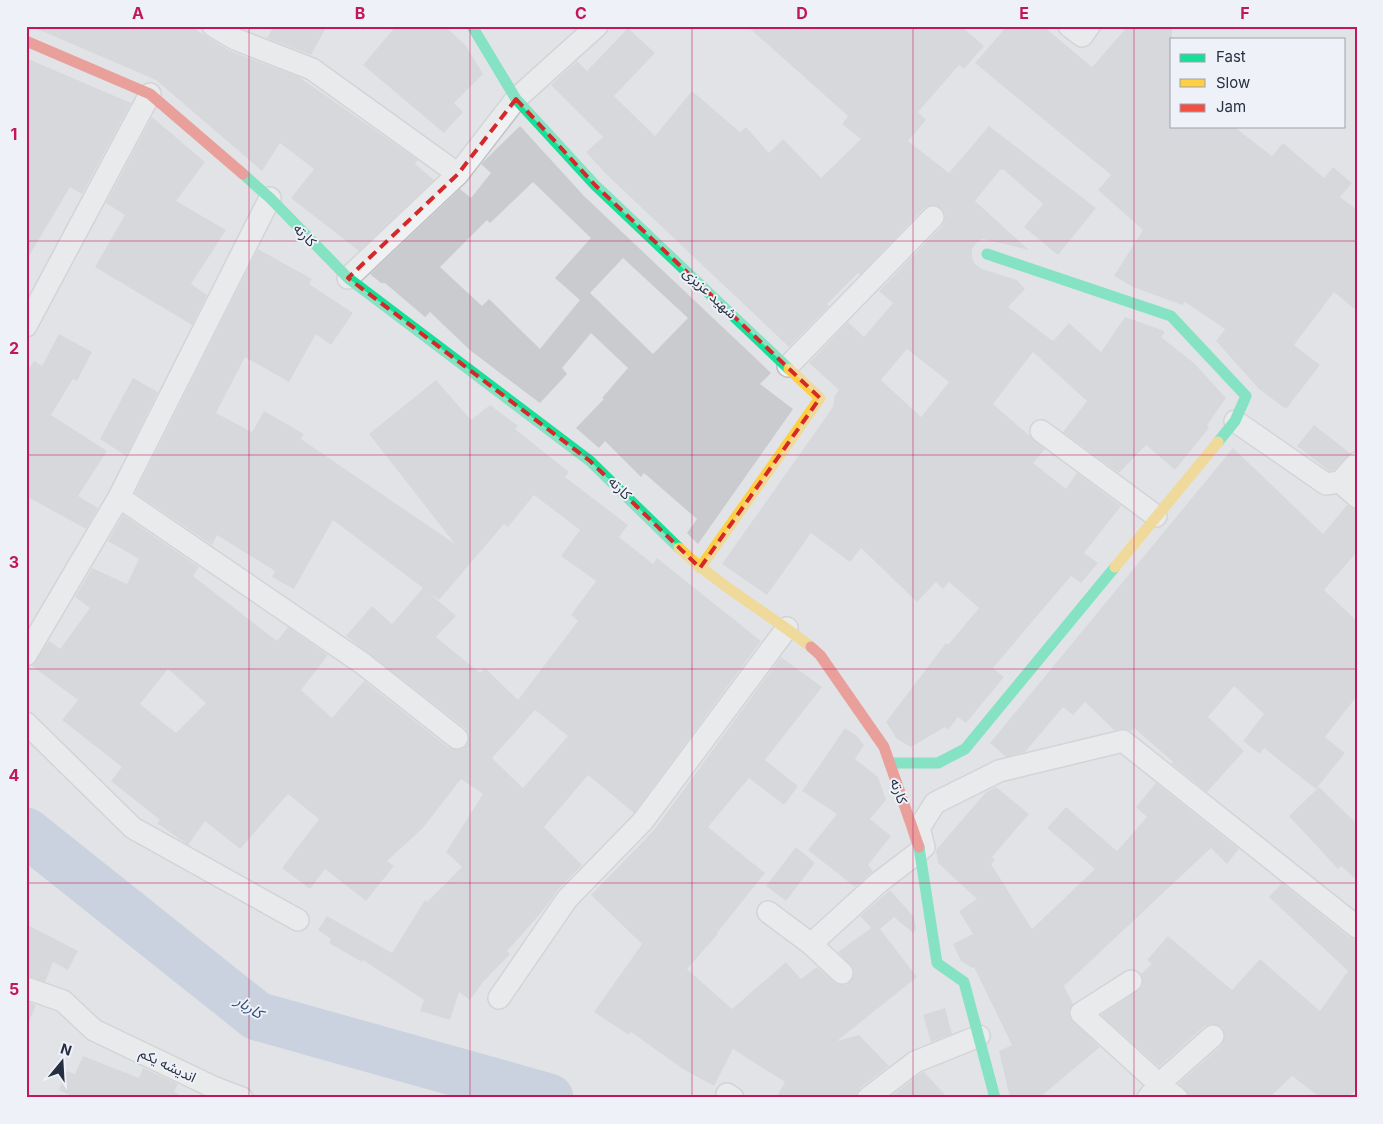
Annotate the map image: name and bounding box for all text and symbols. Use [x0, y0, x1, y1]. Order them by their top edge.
text: A [132, 3, 144, 23]
text: B [355, 3, 365, 23]
text: C [575, 3, 587, 23]
text: D [796, 3, 808, 23]
text: E [1019, 3, 1029, 23]
text: F [1240, 3, 1250, 23]
legend [1170, 38, 1346, 128]
text: Fast [1216, 47, 1246, 66]
text: Slow [1216, 73, 1250, 92]
text: Jam [1216, 97, 1246, 116]
text: 1 [11, 124, 17, 144]
street label: کارته [290, 220, 321, 251]
street label: شهید عزیزی [679, 263, 741, 323]
text: 2 [9, 338, 19, 358]
street label: کارته [605, 473, 636, 504]
text: 3 [9, 552, 19, 572]
text: 4 [9, 765, 20, 785]
street label: کارته [886, 776, 912, 806]
text: 5 [9, 979, 19, 999]
water label: کاربار [231, 990, 269, 1024]
north arrow [38, 1036, 88, 1086]
text: N [58, 1039, 74, 1059]
street label: اندیشه یکم [136, 1044, 199, 1088]

